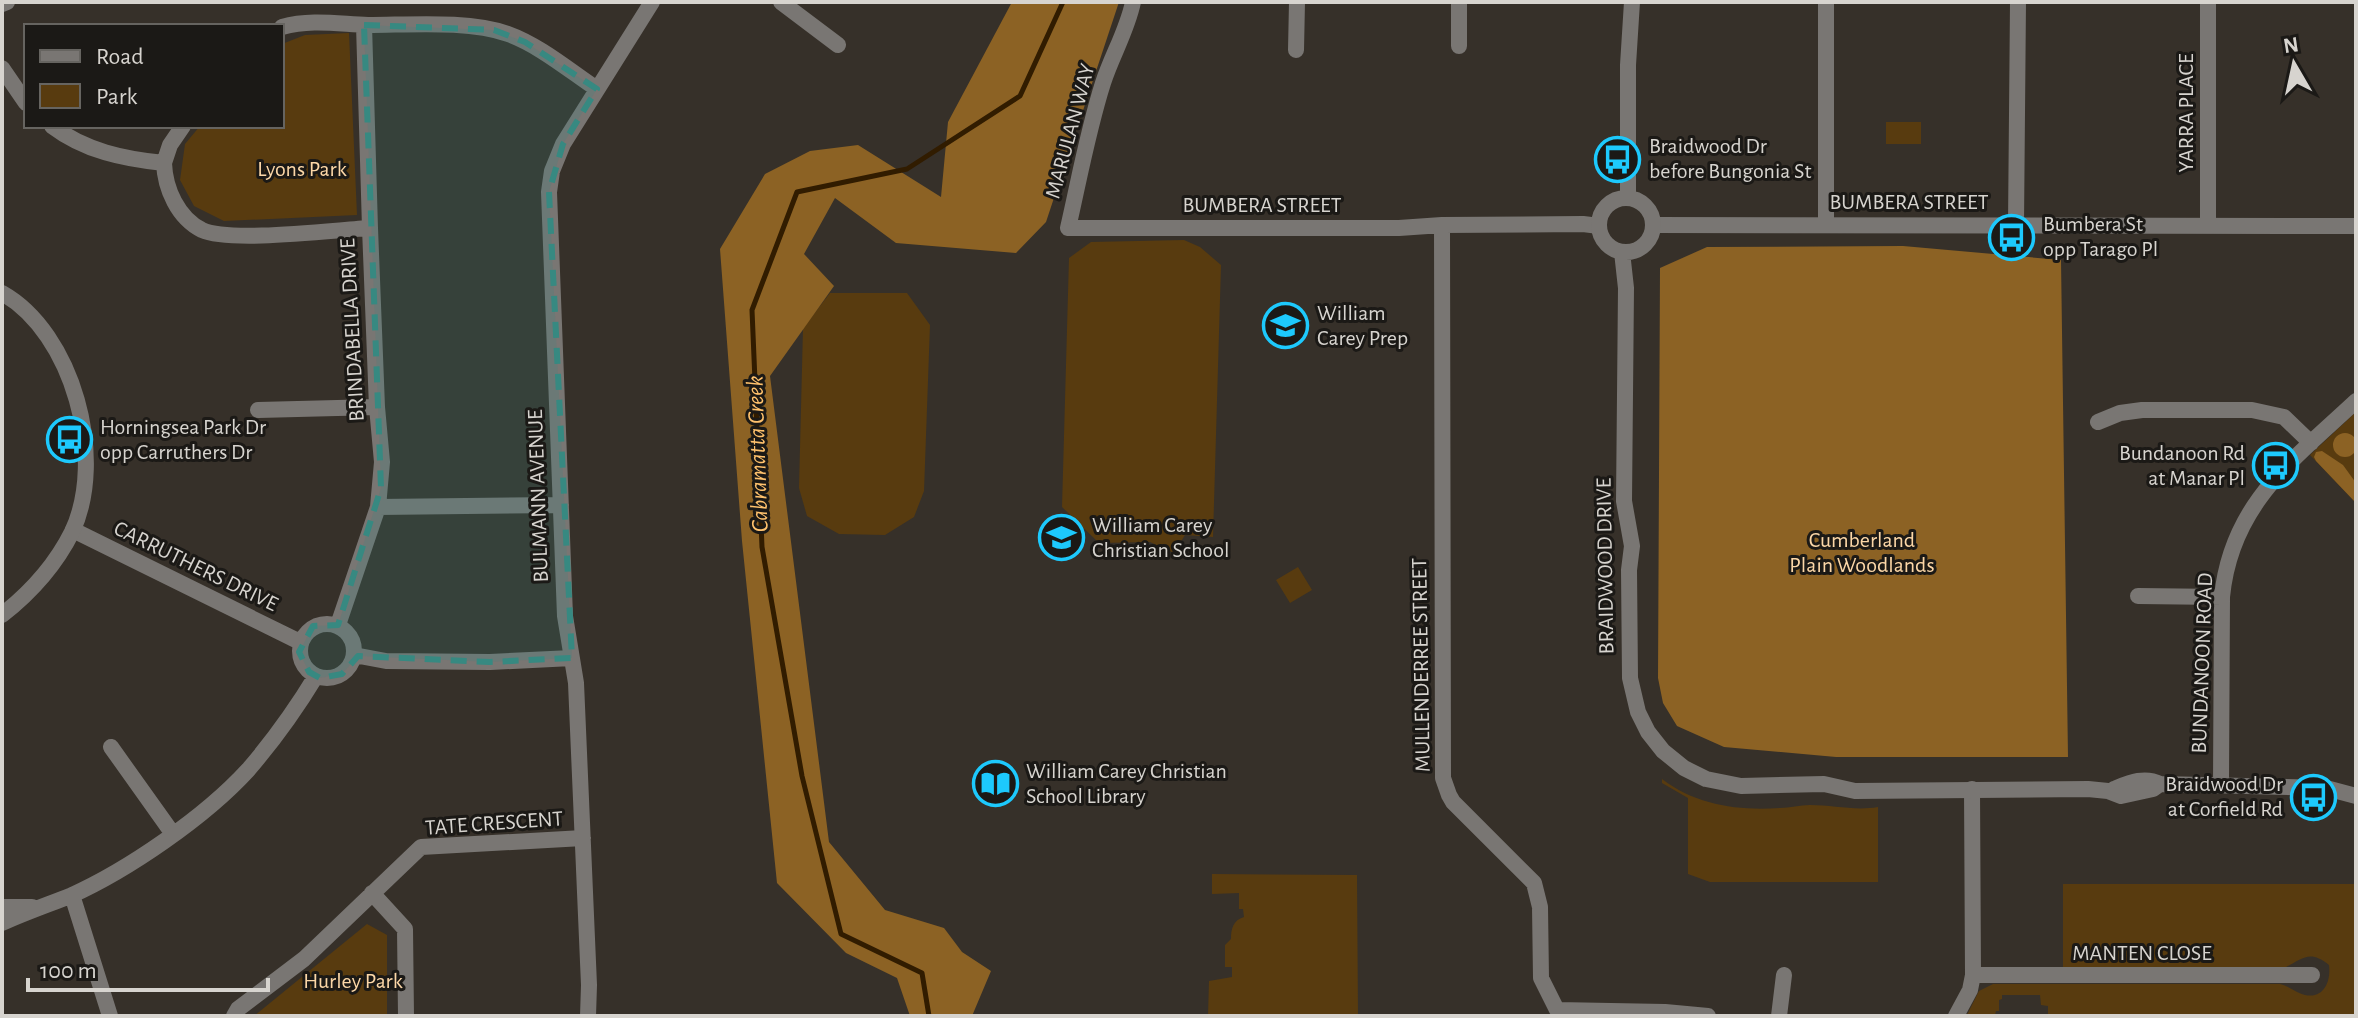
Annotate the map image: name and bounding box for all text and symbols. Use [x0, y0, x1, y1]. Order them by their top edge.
legend [24, 24, 284, 128]
north arrow [2254, 24, 2334, 104]
text: N [2282, 33, 2300, 57]
text: Road [96, 45, 144, 69]
street label: YARRA PLACE [2175, 53, 2197, 173]
street label: MARULAN WAY [1041, 61, 1099, 201]
text: Park [96, 85, 137, 109]
bus stop icon: Braidwood Dr before Bungonia St [1594, 135, 1642, 183]
place label: Braidwood Dr before Bungonia St [1649, 135, 1812, 182]
park label: Lyons Park [257, 158, 347, 180]
street label: BUMBERA STREET [1830, 191, 1989, 213]
street label: BUMBERA STREET [1183, 194, 1342, 216]
bus stop icon: Bumbera St opp Tarago Pl [1988, 213, 2036, 261]
place label: Bumbera St opp Tarago Pl [2043, 213, 2158, 260]
street label: BRINDABELLA DRIVE [336, 237, 368, 422]
school or university icon: William Carey Prep [1262, 302, 1310, 350]
place label: William Carey Prep [1317, 302, 1408, 349]
water label: Cabramatta Creek [743, 375, 773, 533]
street label: BULMANN AVENUE [524, 409, 552, 583]
bus stop icon: Horningsea Park Dr opp Carruthers Dr [45, 416, 93, 464]
place label: Horningsea Park Dr opp Carruthers Dr [100, 416, 266, 463]
place label: Bundanoon Rd at Manar Pl [2119, 442, 2245, 489]
bus stop icon: Bundanoon Rd at Manar Pl [2252, 442, 2300, 490]
street label: BRAIDWOOD DRIVE [1592, 477, 1618, 654]
school or university icon: William Carey Christian School [1037, 514, 1085, 562]
place label: William Carey Christian School [1092, 514, 1229, 561]
street label: CARRUTHERS DRIVE [110, 517, 282, 615]
park label: Cumberland Plain Woodlands [1789, 529, 1935, 576]
street label: MULLENDERREE STREET [1408, 558, 1434, 772]
street label: BUNDANOON ROAD [2188, 572, 2216, 754]
library icon: William Carey Christian School Library [971, 760, 1019, 808]
place label: William Carey Christian School Library [1026, 760, 1227, 807]
place label: Braidwood Dr at Corfield Rd [2165, 773, 2283, 820]
bus stop icon: Braidwood Dr at Corfield Rd [2290, 773, 2338, 821]
street label: TATE CRESCENT [424, 807, 564, 839]
scale bar [28, 942, 268, 992]
street label: MANTEN CLOSE [2072, 942, 2212, 964]
text: 100 m [40, 959, 97, 983]
park label: Hurley Park [303, 970, 403, 992]

